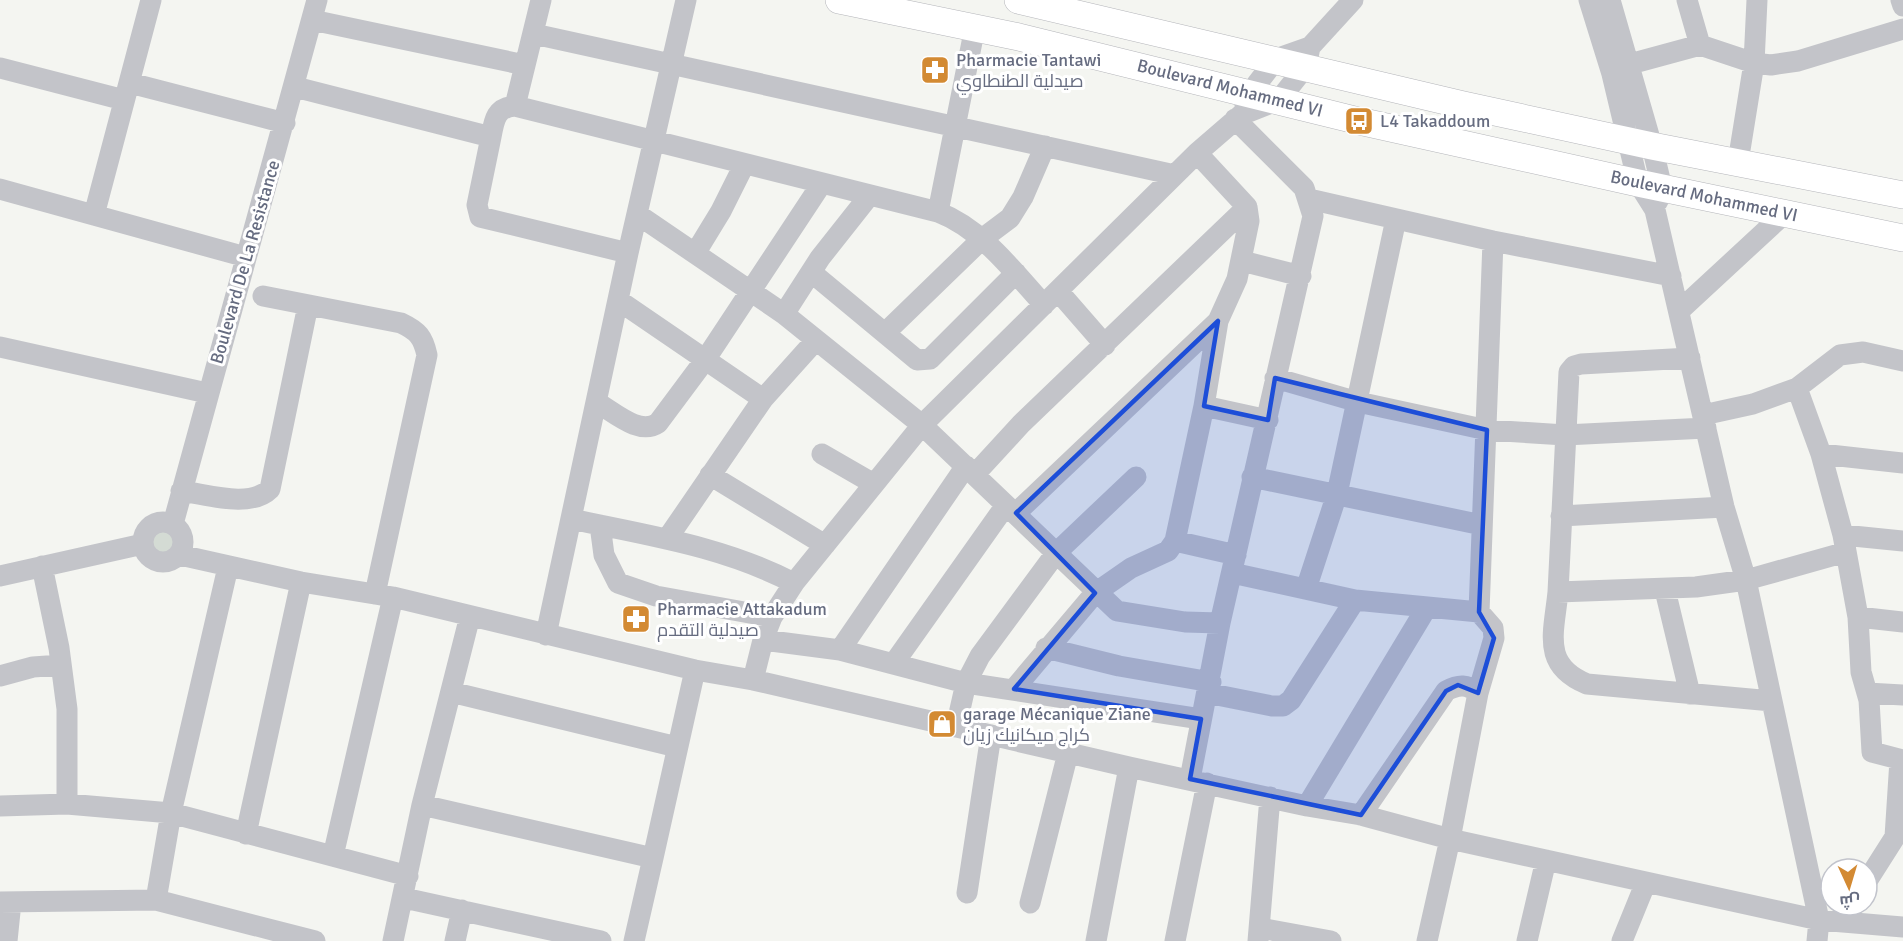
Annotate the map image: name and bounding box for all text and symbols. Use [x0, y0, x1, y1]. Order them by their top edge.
place label: Pharmacie Tantawi صيدلية الطنطاوي [956, 49, 1102, 95]
pharmacy icon: Pharmacie Tantawi صيدلية الطنطاوي [919, 54, 951, 86]
street label: Boulevard Mohammed VI [1135, 54, 1325, 122]
bus stop icon: L4 Takaddoum [1343, 105, 1375, 137]
place label: L4 Takaddoum [1380, 110, 1490, 132]
street label: Boulevard De La Resistance [205, 158, 285, 366]
street label: Boulevard Mohammed VI [1608, 165, 1800, 227]
place label: Pharmacie Attakadum صيدلية التقدم [657, 598, 827, 642]
pharmacy icon: Pharmacie Attakadum صيدلية التقدم [620, 603, 652, 635]
place label: garage Mécanique Ziane كراج ميكانيك زيان [963, 703, 1151, 747]
shop icon: garage Mécanique Ziane كراج ميكانيك زيان [926, 708, 958, 740]
north arrow [1819, 857, 1879, 917]
text: ش [1839, 890, 1861, 912]

